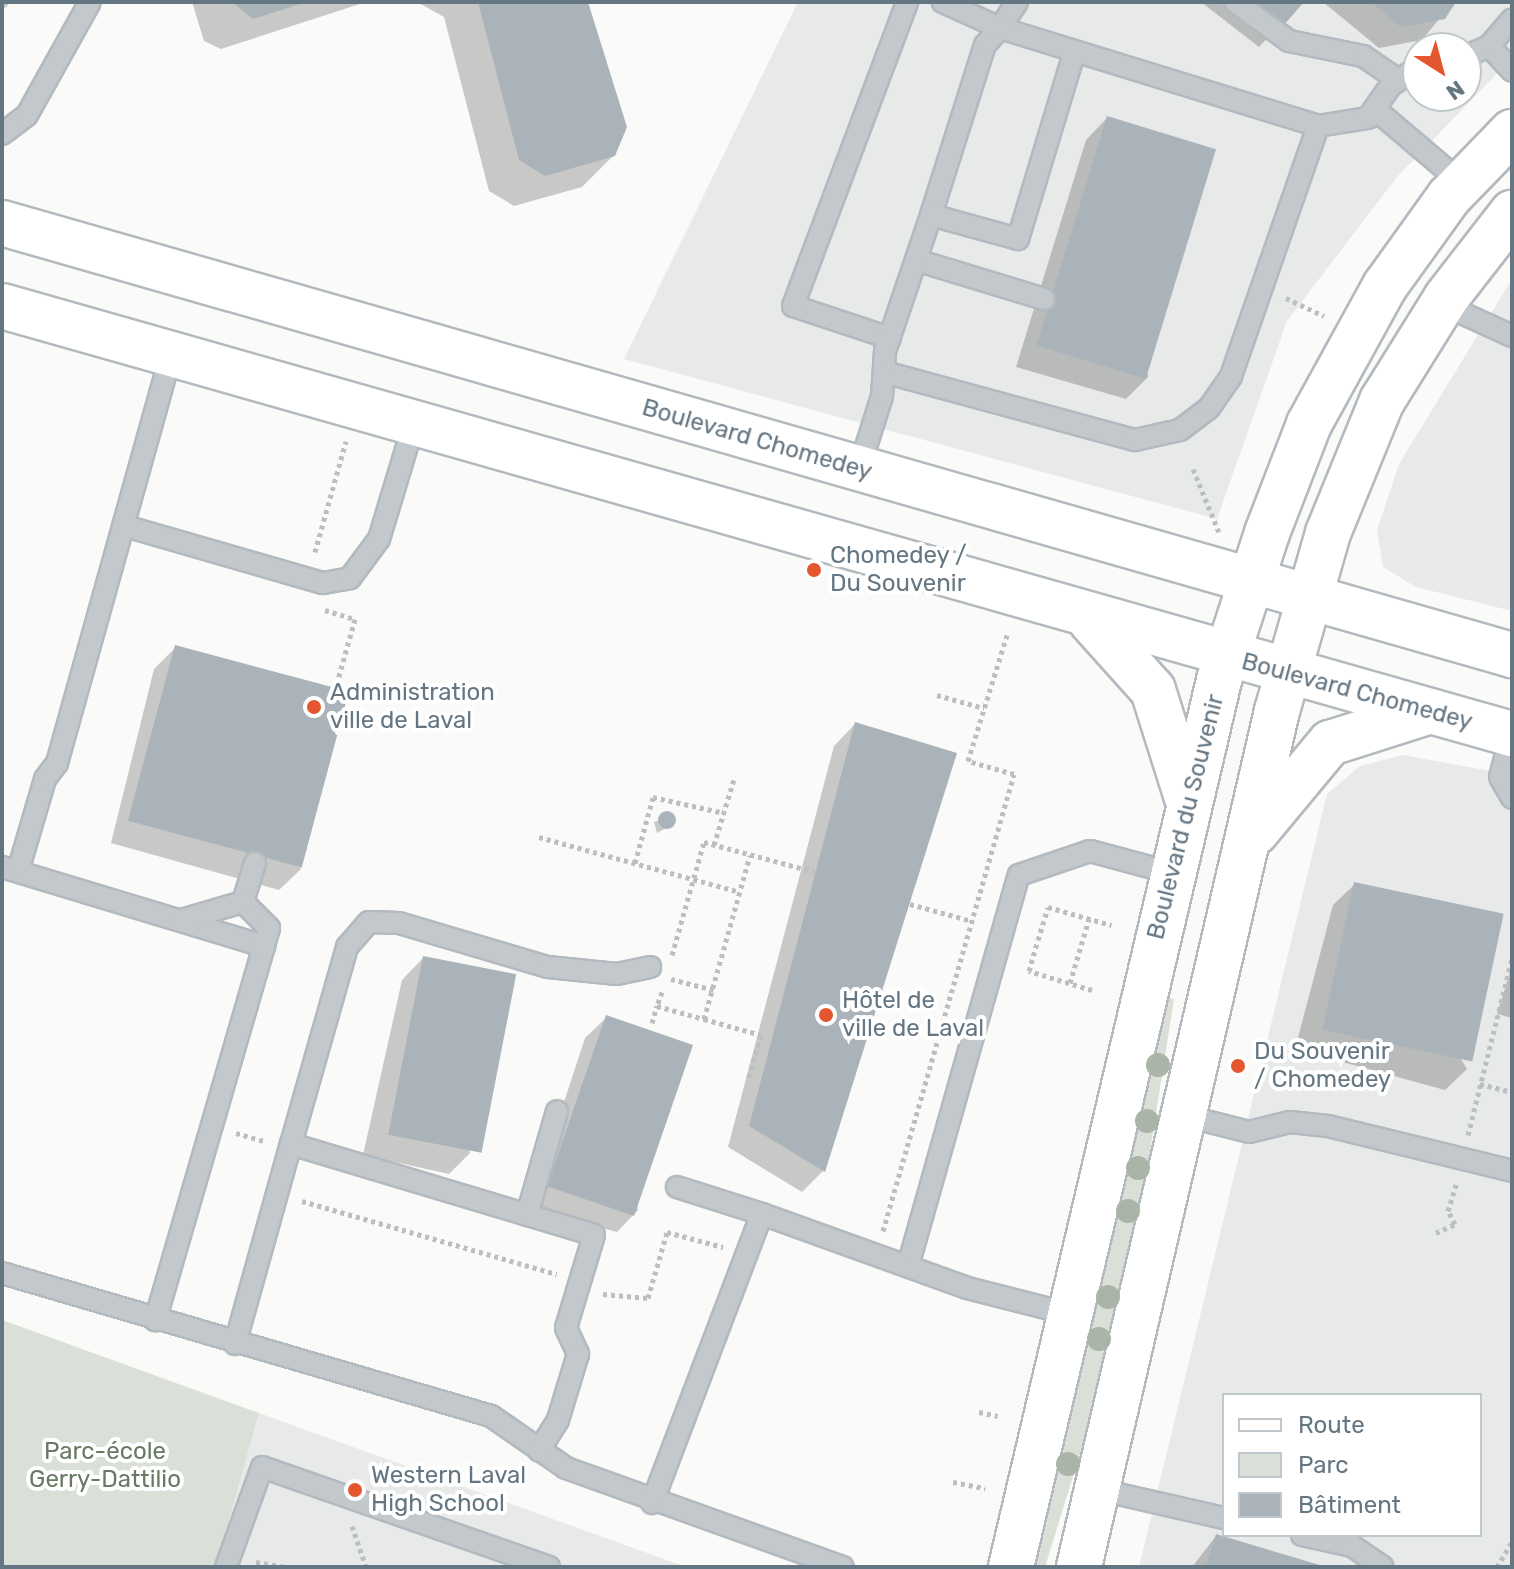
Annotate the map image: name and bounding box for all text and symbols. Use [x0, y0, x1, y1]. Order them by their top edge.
north arrow [1402, 32, 1482, 112]
text: N [1441, 75, 1470, 106]
street label: Boulevard Chomedey [639, 393, 875, 487]
place label: Chomedey / Du Souvenir [830, 542, 967, 598]
marker: Chomedey / Du Souvenir [805, 561, 823, 579]
street label: Boulevard Chomedey [1238, 647, 1476, 737]
place label: Administration ville de Laval [330, 679, 495, 735]
street label: Boulevard du Souvenir [1142, 691, 1230, 943]
marker: Administration ville de Laval [305, 698, 323, 716]
place label: Hôtel de ville de Laval [842, 987, 984, 1043]
marker: Hôtel de ville de Laval [817, 1006, 835, 1024]
place label: Du Souvenir / Chomedey [1254, 1038, 1391, 1094]
marker: Du Souvenir / Chomedey [1229, 1057, 1247, 1075]
legend [1222, 1393, 1482, 1537]
text: Route [1298, 1411, 1365, 1439]
park label: Parc-école Gerry-Dattilio [29, 1438, 181, 1494]
text: Parc [1298, 1451, 1349, 1479]
place label: Western Laval High School [371, 1462, 526, 1518]
marker: Western Laval High School [346, 1481, 364, 1499]
text: Bâtiment [1298, 1491, 1401, 1519]

